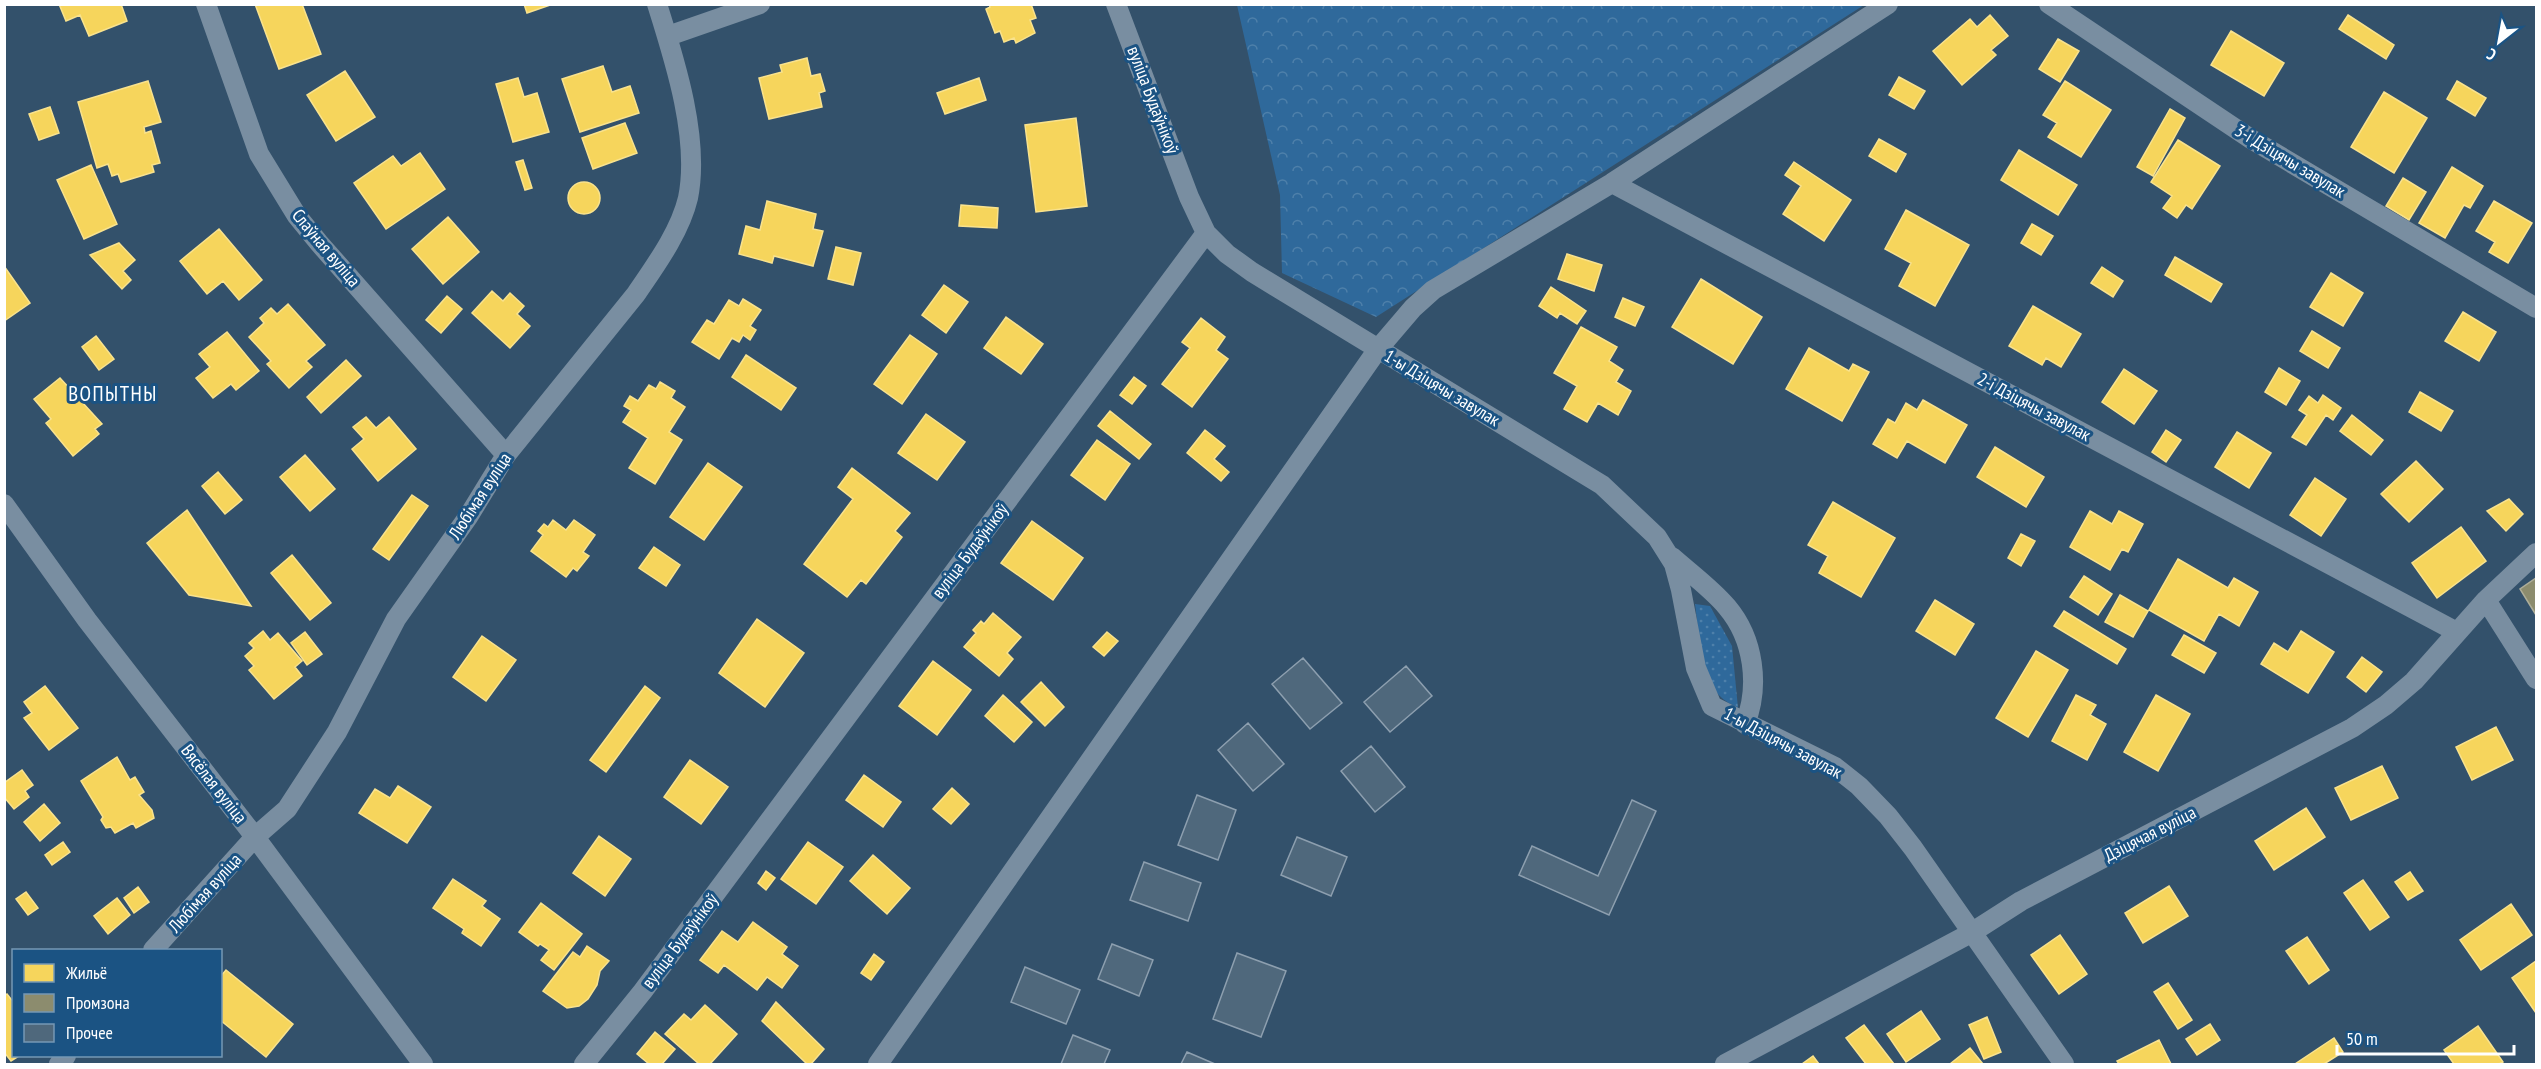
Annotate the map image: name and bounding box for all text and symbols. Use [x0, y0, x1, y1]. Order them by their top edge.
north arrow [2469, 12, 2529, 72]
street label: вуліца Будаўнікоў [1122, 43, 1185, 157]
text: С [2482, 44, 2500, 65]
street label: 3-і Дзіцячы завулак [2231, 119, 2350, 203]
street label: Слаўная вуліца [287, 204, 366, 291]
street label: 1-ы Дзіцячы завулак [1380, 344, 1504, 431]
street label: 2-і Дзіцячы завулак [1974, 367, 2095, 446]
district label: ВОПЫТНЫ [68, 380, 158, 407]
street label: Любімая вуліца [443, 448, 516, 544]
street label: вуліца Будаўнікоў [926, 498, 1013, 603]
street label: 1-ы Дзіцячы завулак [1720, 702, 1846, 783]
street label: Вясёлая вуліца [176, 740, 252, 828]
street label: Дзіцячая вуліца [2100, 801, 2200, 867]
street label: Любімая вуліца [162, 848, 246, 938]
street label: вуліца Будаўнікоў [636, 888, 723, 993]
legend [12, 949, 222, 1057]
text: Жильё [65, 961, 107, 984]
text: Промзона [66, 991, 130, 1014]
scale bar [2337, 1018, 2514, 1056]
text: Прочее [66, 1021, 113, 1044]
text: 50 m [2346, 1027, 2378, 1050]

